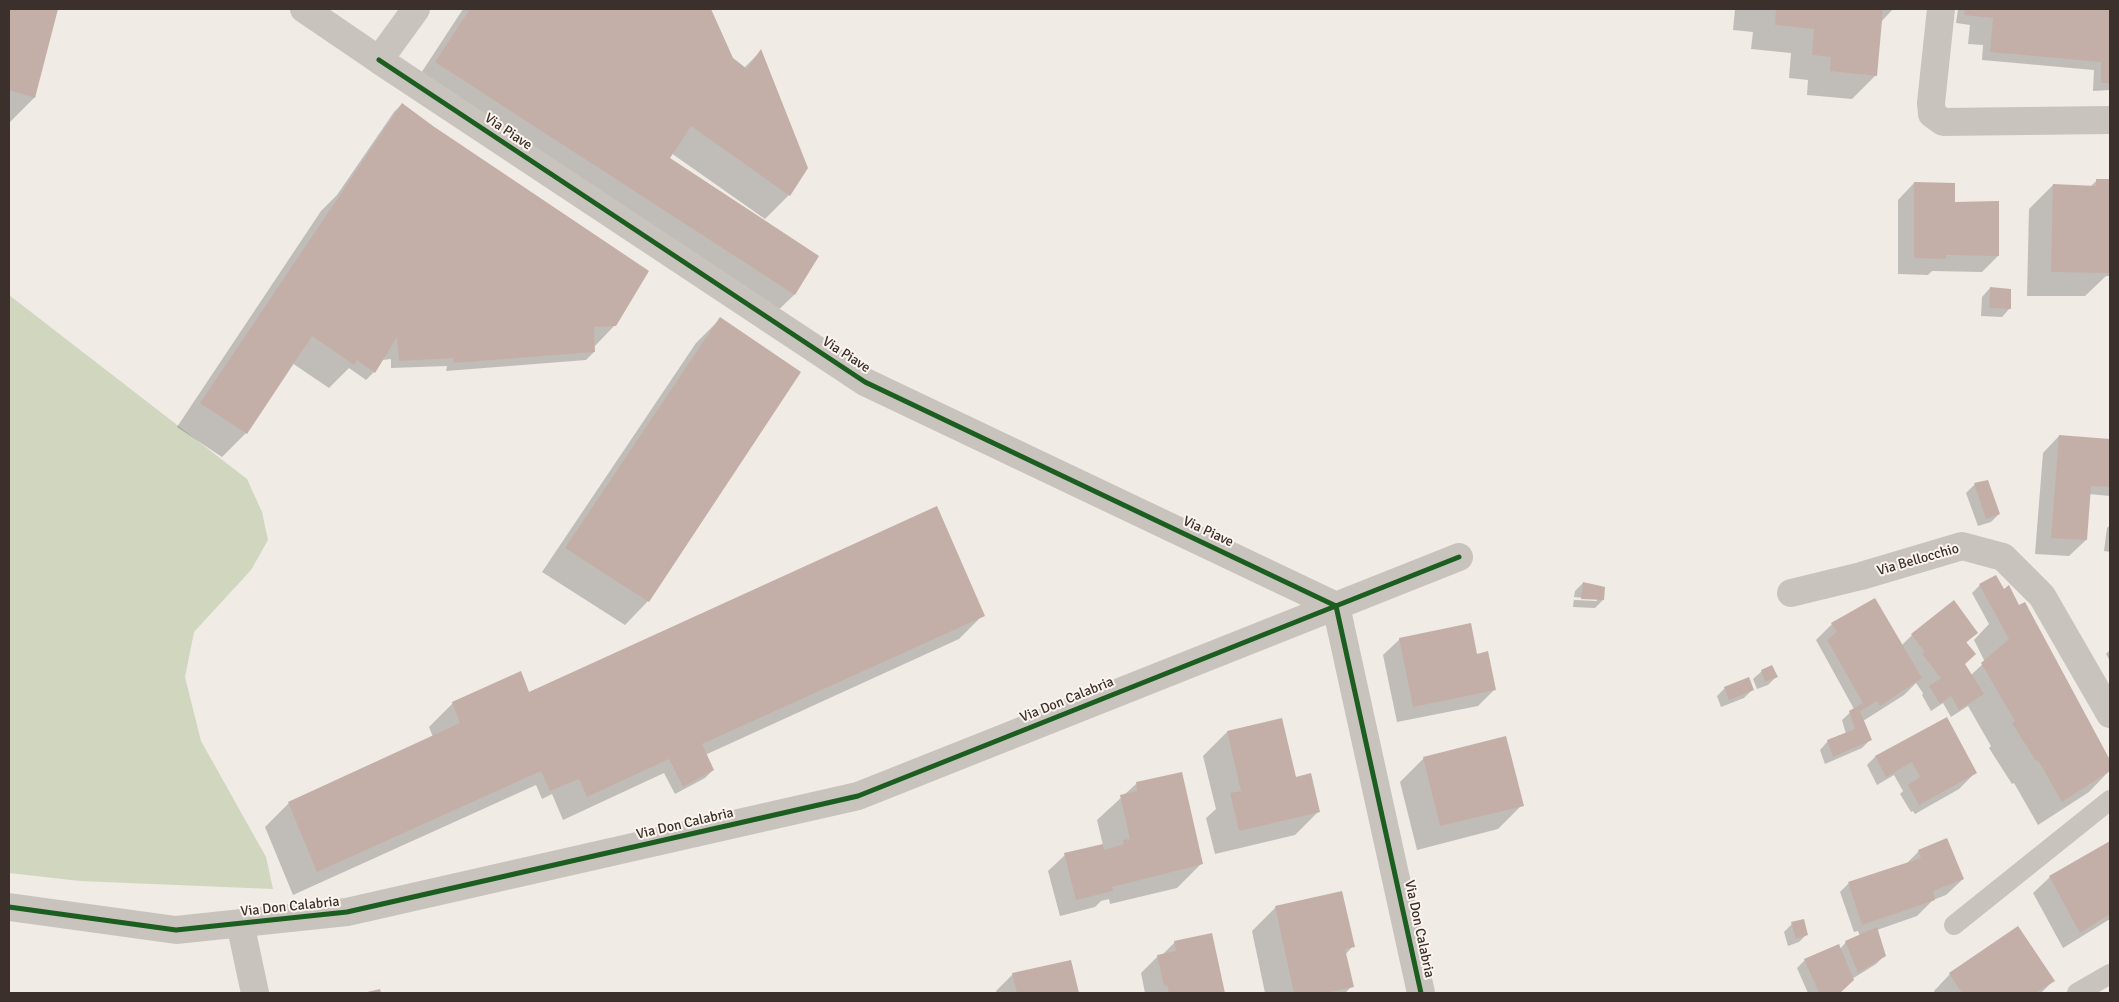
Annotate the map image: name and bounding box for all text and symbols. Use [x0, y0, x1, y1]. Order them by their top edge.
street label: Via Piave [481, 110, 535, 154]
street label: Via Piave [819, 333, 873, 377]
street label: Via Piave [1180, 513, 1236, 551]
street label: Via Bellocchio [1875, 540, 1961, 580]
street label: Via Don Calabria [1018, 674, 1116, 726]
street label: Via Don Calabria [635, 805, 735, 843]
street label: Via Don Calabria [1400, 879, 1438, 979]
street label: Via Don Calabria [240, 893, 340, 921]

